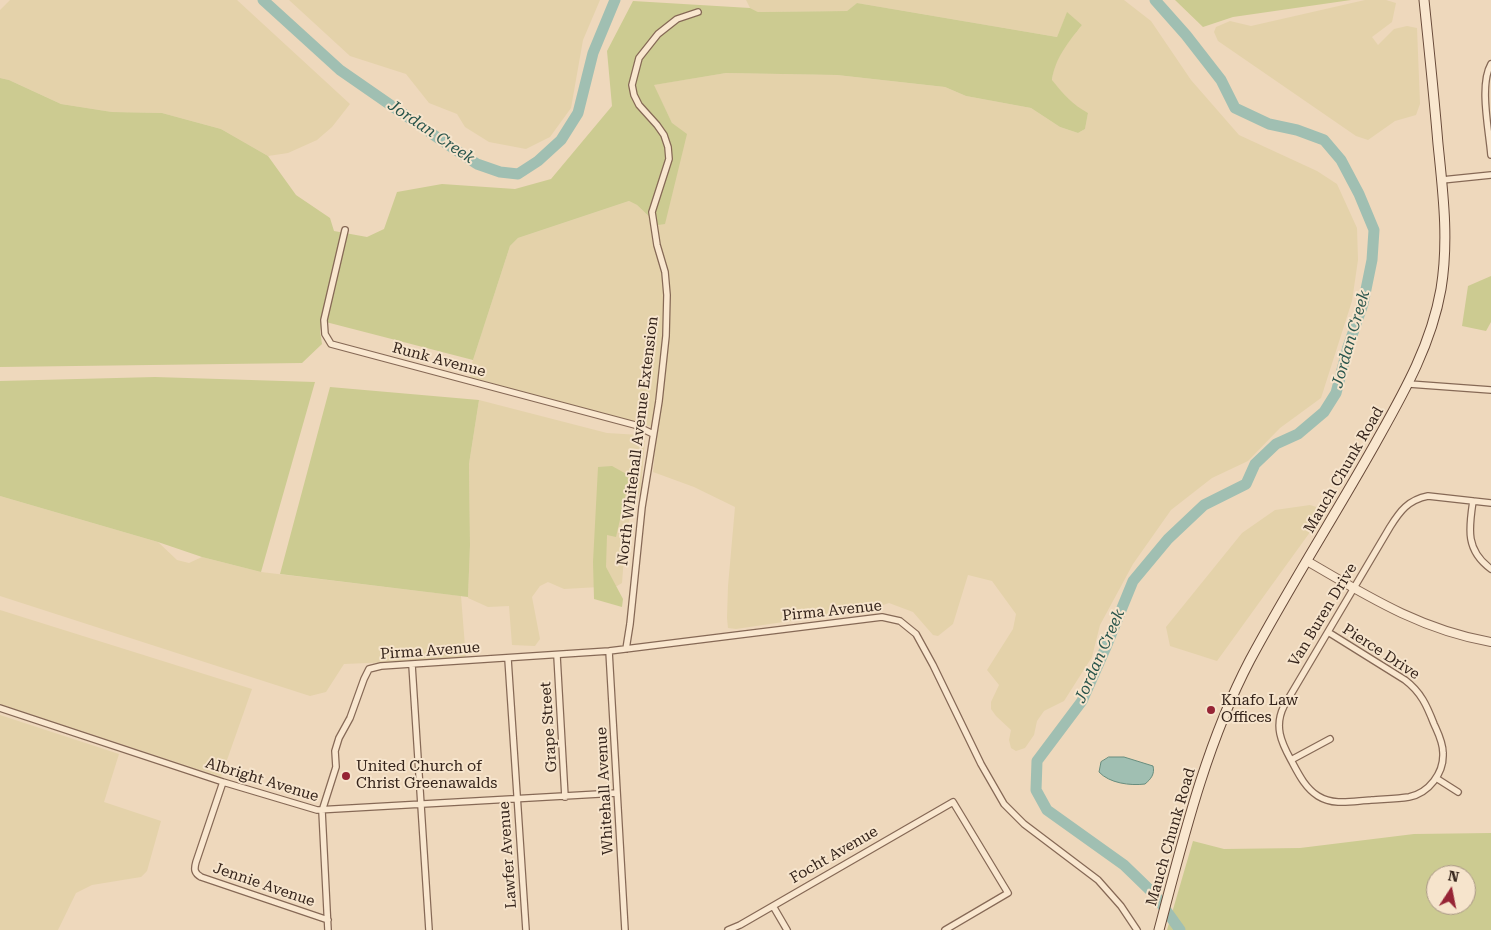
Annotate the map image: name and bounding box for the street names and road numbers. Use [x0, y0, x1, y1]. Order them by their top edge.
street label: North Whitehall Avenue Extension [614, 315, 662, 567]
street label: Runk Avenue [390, 339, 488, 381]
street label: Mauch Chunk Road [1301, 404, 1387, 536]
street label: Van Buren Drive [1285, 560, 1361, 670]
street label: Pirma Avenue [781, 597, 883, 625]
street label: Pierce Drive [1339, 620, 1423, 684]
street label: Pirma Avenue [379, 639, 481, 663]
street label: Grape Street [537, 681, 561, 773]
street label: Whitehall Avenue [593, 727, 617, 855]
street label: Albright Avenue [203, 754, 321, 806]
street label: Mauch Chunk Road [1143, 766, 1199, 908]
street label: Lawfer Avenue [495, 801, 521, 909]
street label: Focht Avenue [787, 823, 881, 887]
street label: Jennie Avenue [211, 859, 317, 911]

